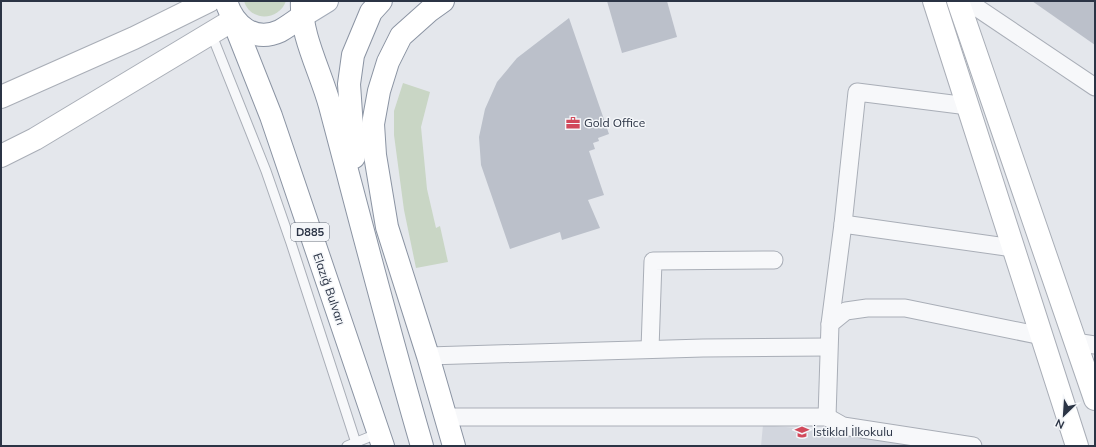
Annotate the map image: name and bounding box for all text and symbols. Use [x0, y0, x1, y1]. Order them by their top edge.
office icon: Gold Office [565, 115, 581, 131]
place label: Gold Office [584, 115, 645, 130]
road number: D885 [291, 223, 329, 241]
street label: Elazığ Bulvarı [310, 251, 349, 327]
north arrow [1044, 395, 1084, 435]
text: N [1053, 416, 1066, 432]
school or university icon: İstiklal İlkokulu [794, 424, 810, 440]
place label: İstiklal İlkokulu [813, 424, 893, 439]

